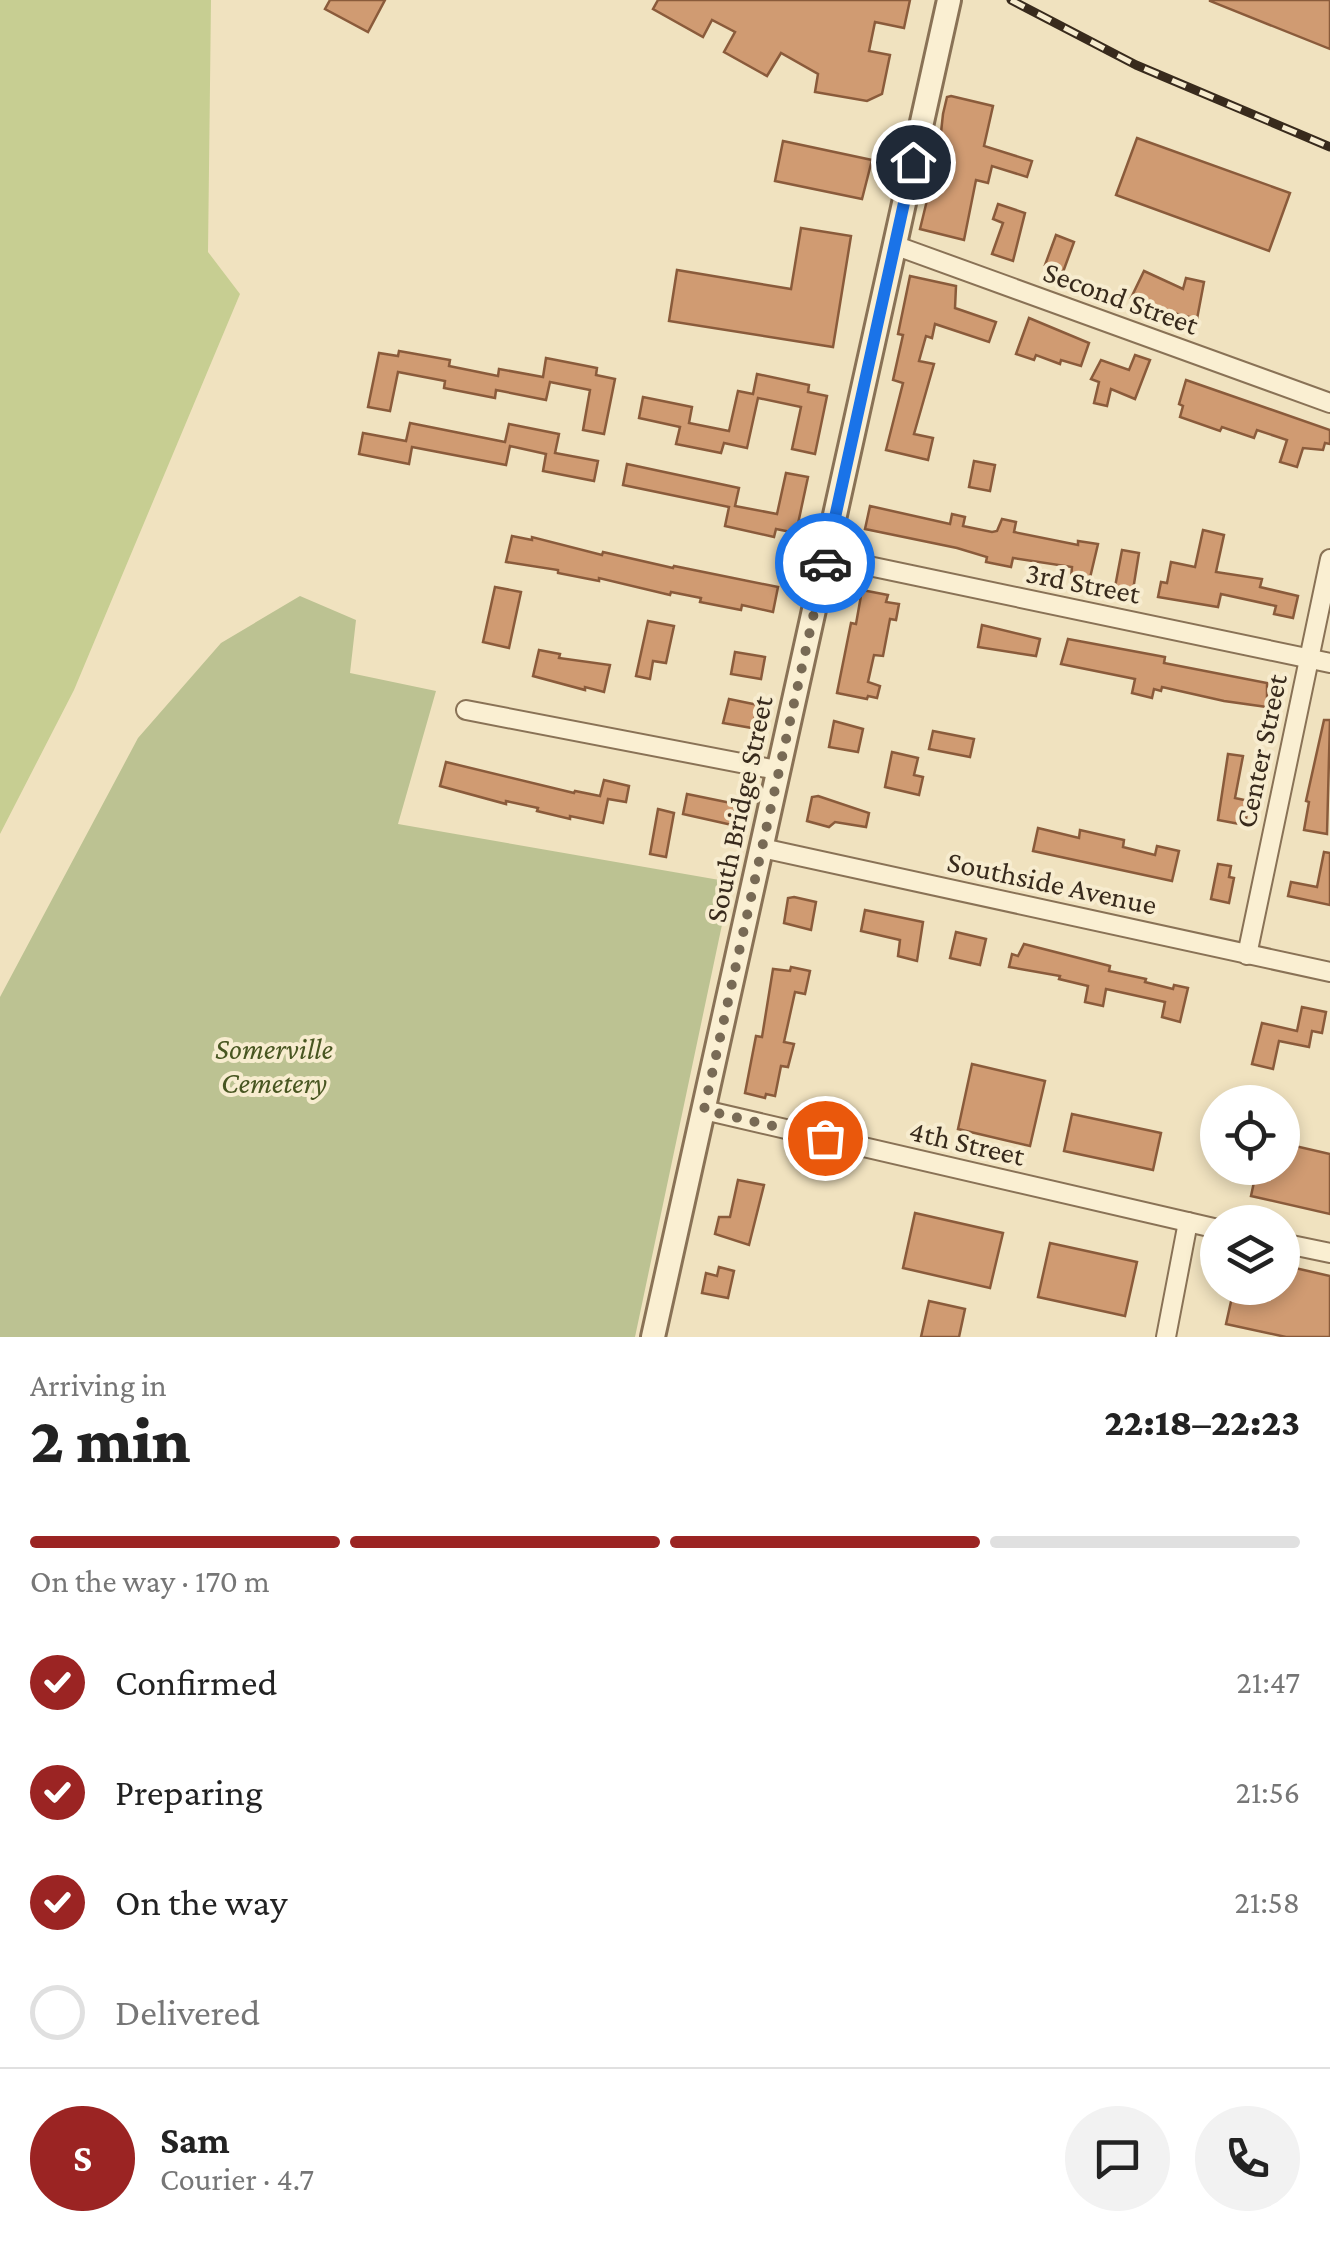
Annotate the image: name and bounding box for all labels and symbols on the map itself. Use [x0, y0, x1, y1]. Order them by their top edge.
pin [871, 120, 956, 205]
street label: Second Street [1039, 254, 1204, 341]
courier [775, 513, 875, 613]
street label: 3rd Street [1023, 555, 1144, 610]
street label: Center Street [1228, 670, 1293, 831]
street label: South Bridge Street [698, 692, 780, 925]
street label: Southside Avenue [944, 844, 1160, 921]
park label: Somerville Cemetery [215, 1032, 333, 1100]
pin [783, 1096, 868, 1181]
street label: 4th Street [906, 1113, 1029, 1172]

